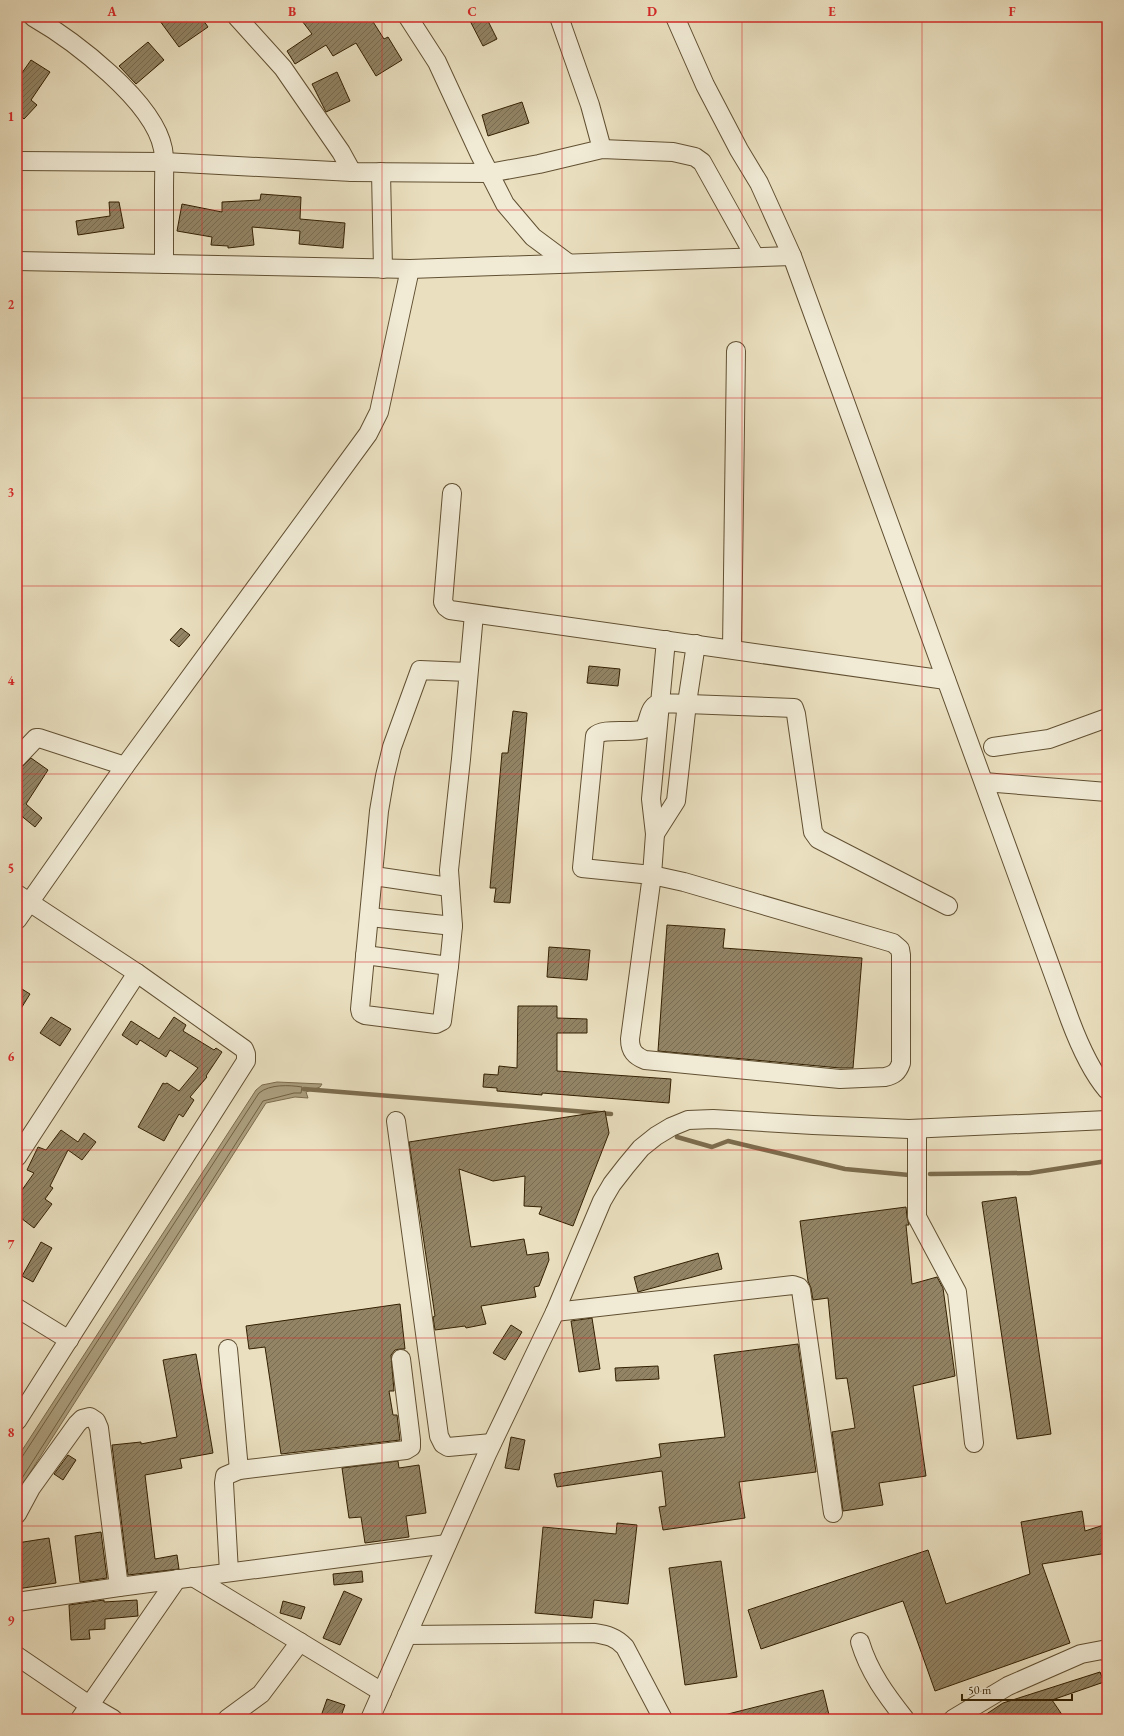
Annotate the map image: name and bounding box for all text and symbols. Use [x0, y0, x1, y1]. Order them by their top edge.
text: A [106, 3, 117, 20]
text: B [288, 3, 296, 20]
text: C [467, 3, 477, 20]
text: D [647, 3, 657, 20]
text: E [828, 3, 836, 20]
text: F [1008, 3, 1016, 20]
text: 1 [8, 108, 15, 125]
text: 2 [8, 296, 15, 313]
text: 3 [8, 484, 15, 501]
text: 4 [8, 672, 15, 689]
text: 5 [8, 860, 14, 877]
text: 6 [8, 1048, 15, 1065]
text: 7 [8, 1236, 15, 1253]
text: 8 [8, 1424, 15, 1441]
text: 9 [8, 1612, 15, 1629]
scale bar [962, 1676, 1072, 1702]
text: 50 m [968, 1682, 992, 1698]

